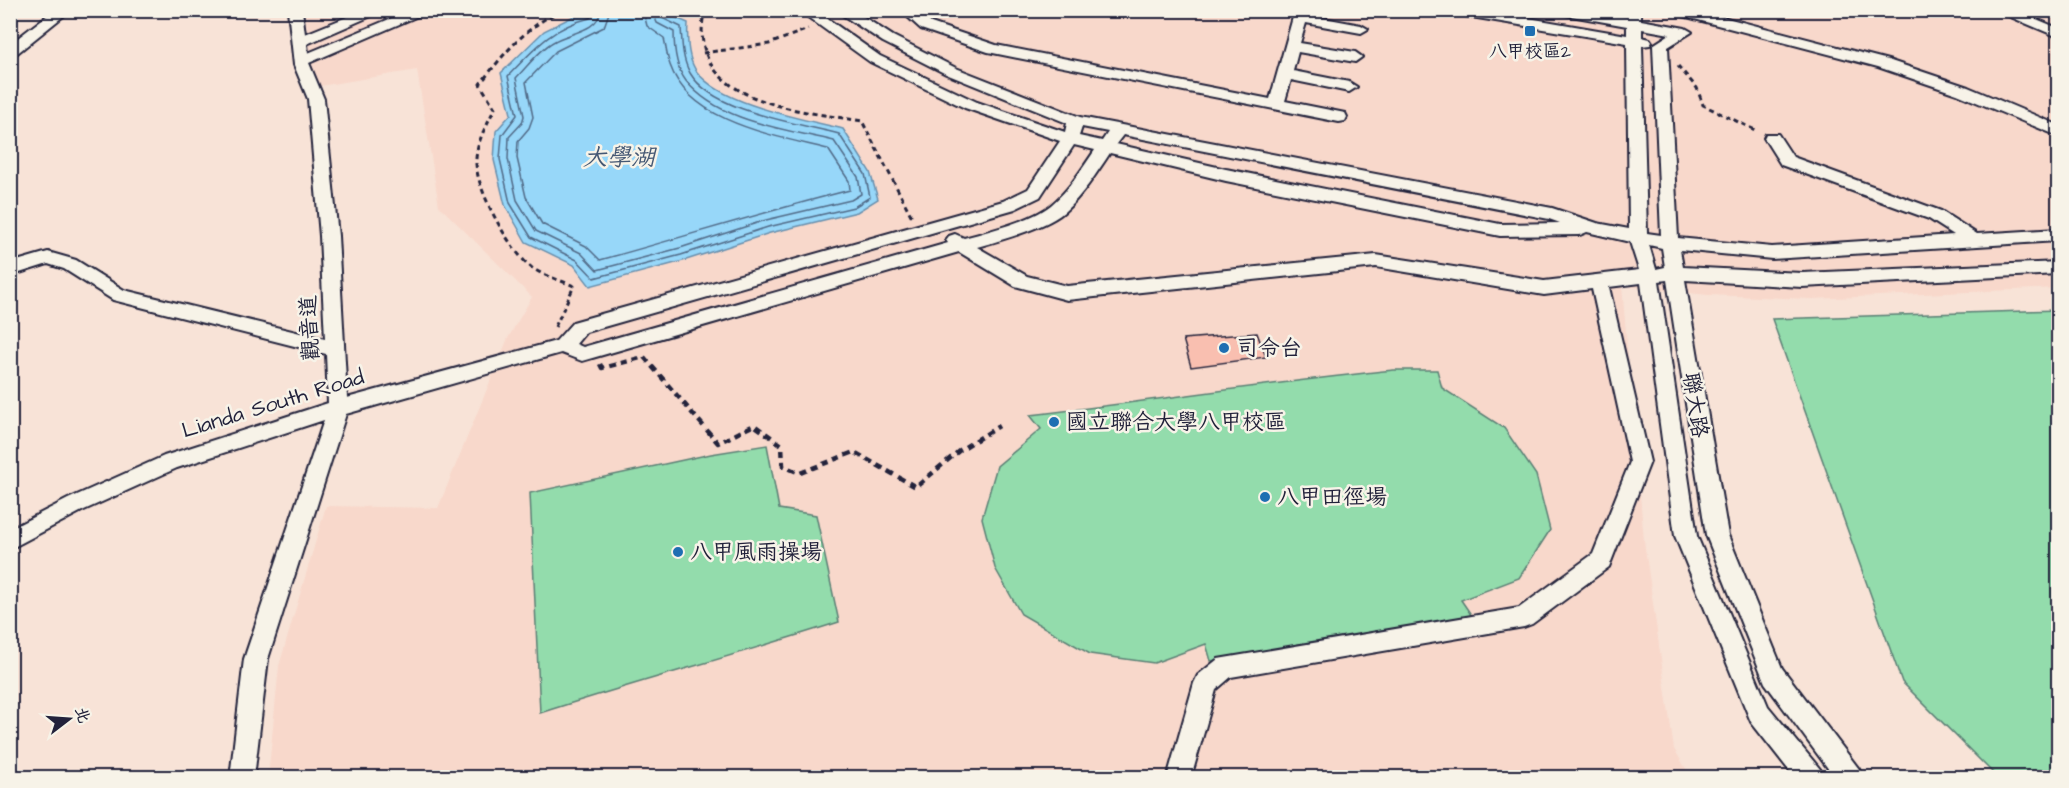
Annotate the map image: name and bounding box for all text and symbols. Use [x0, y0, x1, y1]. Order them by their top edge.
marker: 八甲校區2 [1523, 24, 1537, 38]
place label: 八甲校區2 [1489, 39, 1572, 64]
water label: 大學湖 [583, 141, 658, 175]
street label: 觀音道 [293, 294, 327, 362]
place label: 司令台 [1236, 333, 1302, 364]
marker: 司令台 [1217, 341, 1231, 355]
street label: Lianda South Road [178, 362, 368, 446]
street label: 聯大路 [1675, 370, 1715, 440]
place label: 國立聯合大學八甲校區 [1066, 407, 1286, 438]
marker: 國立聯合大學八甲校區 [1047, 415, 1061, 429]
place label: 八甲田徑場 [1277, 482, 1387, 513]
marker: 八甲田徑場 [1258, 490, 1272, 504]
place label: 八甲風雨操場 [690, 537, 822, 568]
marker: 八甲風雨操場 [671, 545, 685, 559]
north arrow [39, 689, 99, 749]
text: 北 [70, 704, 95, 726]

